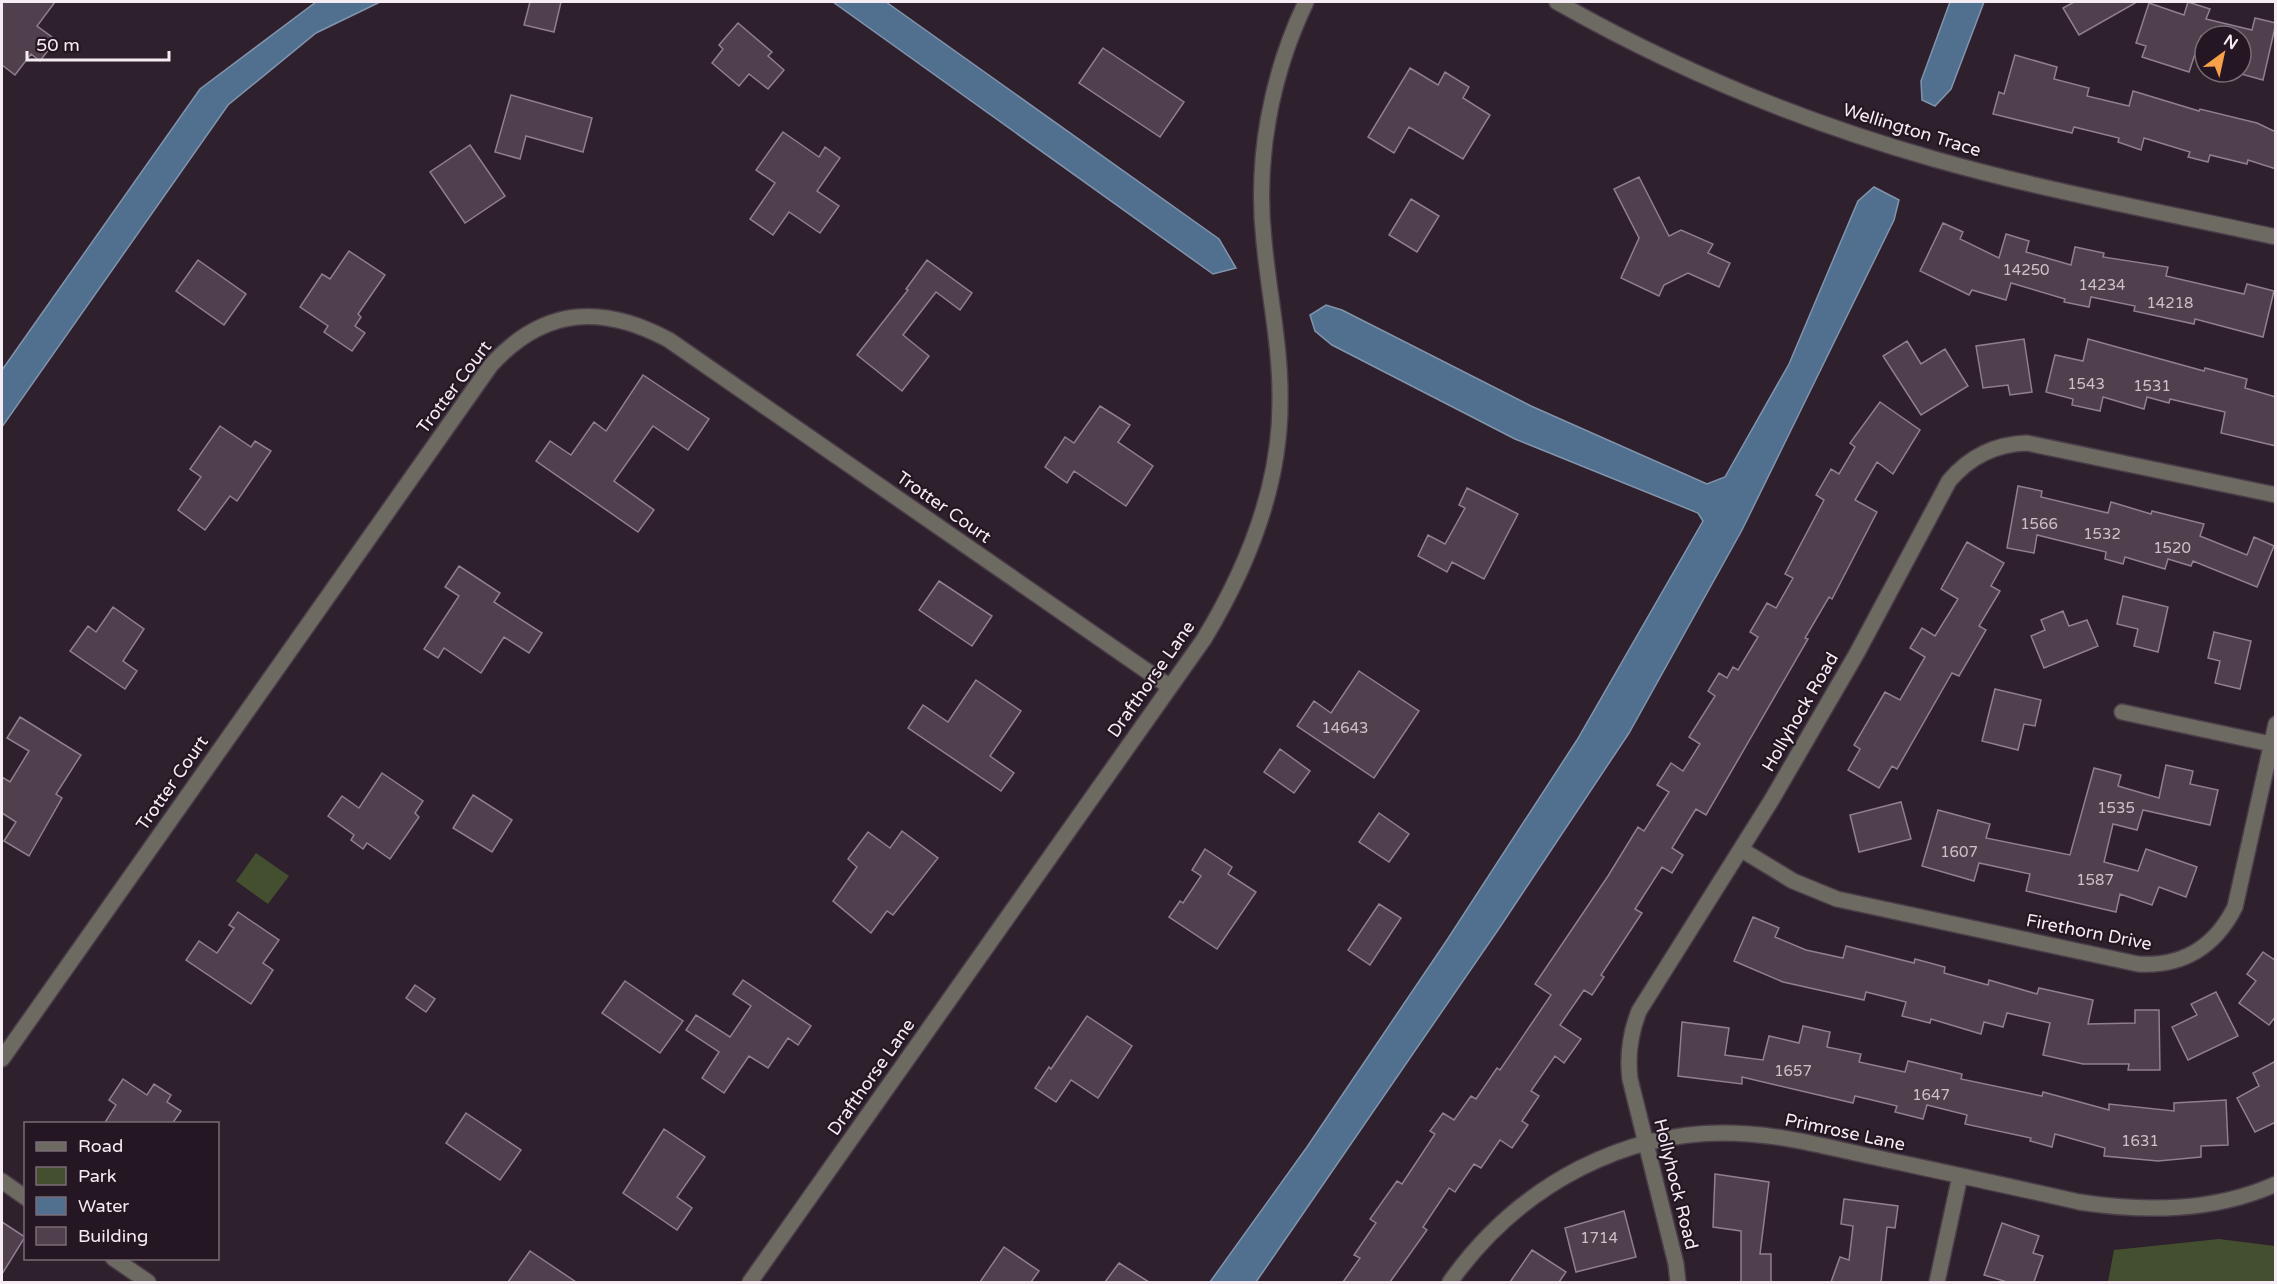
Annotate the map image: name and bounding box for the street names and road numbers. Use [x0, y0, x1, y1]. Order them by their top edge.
street label: Wellington Trace [1840, 99, 1984, 161]
street label: Trotter Court [412, 336, 496, 438]
street label: Trotter Court [892, 466, 996, 548]
street label: Drafthorse Lane [1103, 616, 1199, 742]
street label: Hollyhock Road [1757, 648, 1843, 776]
street label: Trotter Court [131, 731, 213, 835]
street label: Firethorn Drive [2024, 909, 2154, 955]
street label: Drafthorse Lane [823, 1014, 919, 1140]
street label: Primrose Lane [1783, 1108, 1907, 1156]
street label: Hollyhock Road [1649, 1116, 1703, 1252]

